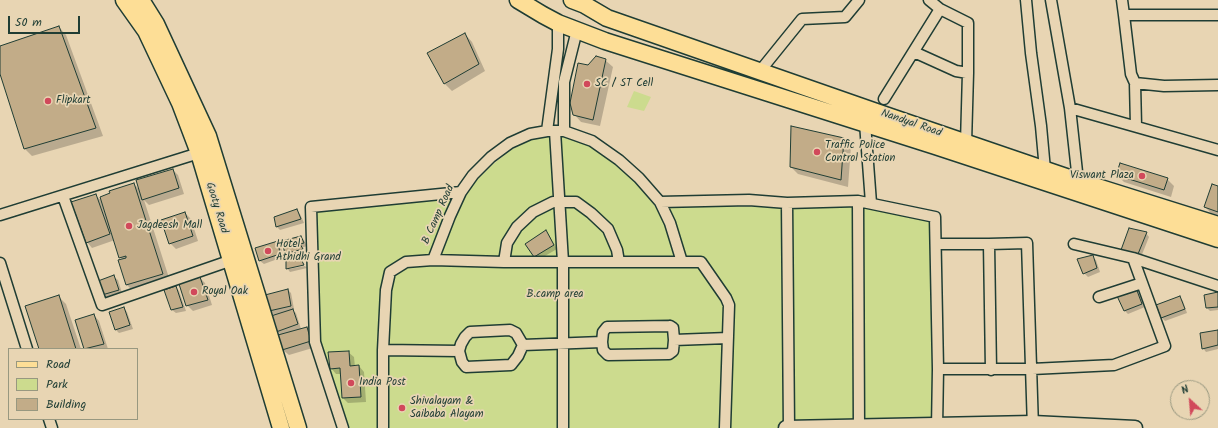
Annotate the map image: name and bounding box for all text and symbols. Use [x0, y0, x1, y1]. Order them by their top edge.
scale bar [10, 8, 82, 34]
text: 50 m [15, 13, 42, 32]
place label: SC / ST Cell [595, 77, 653, 91]
marker: SC / ST Cell [582, 79, 592, 89]
place label: Flipkart [56, 94, 91, 108]
marker: Flipkart [43, 96, 53, 106]
street label: Nandyal Road [879, 107, 943, 141]
place label: Traffic Police Control Station [825, 139, 895, 165]
marker: Traffic Police Control Station [812, 147, 822, 157]
place label: Viswant Plaza [1070, 169, 1134, 183]
marker: Viswant Plaza [1137, 171, 1147, 181]
street label: Gooty Road [202, 181, 230, 235]
street label: B Camp Road [420, 183, 458, 247]
place label: Jagdeesh Mall [137, 219, 202, 233]
marker: Jagdeesh Mall [124, 221, 134, 231]
place label: Hotel Athidhi Grand [276, 238, 341, 264]
marker: Hotel Athidhi Grand [263, 246, 273, 256]
place label: Royal Oak [202, 285, 248, 299]
marker: Royal Oak [189, 287, 199, 297]
park label: B.camp area [526, 288, 584, 302]
legend [8, 348, 138, 420]
text: Road [46, 355, 70, 374]
text: Park [46, 375, 68, 394]
place label: India Post [359, 376, 406, 390]
marker: India Post [346, 378, 356, 388]
north arrow [1170, 380, 1210, 420]
text: N [1178, 381, 1192, 400]
text: Building [46, 395, 86, 414]
place label: Shivalayam & Saibaba Alayam [410, 395, 484, 421]
marker: Shivalayam & Saibaba Alayam [397, 403, 407, 413]

